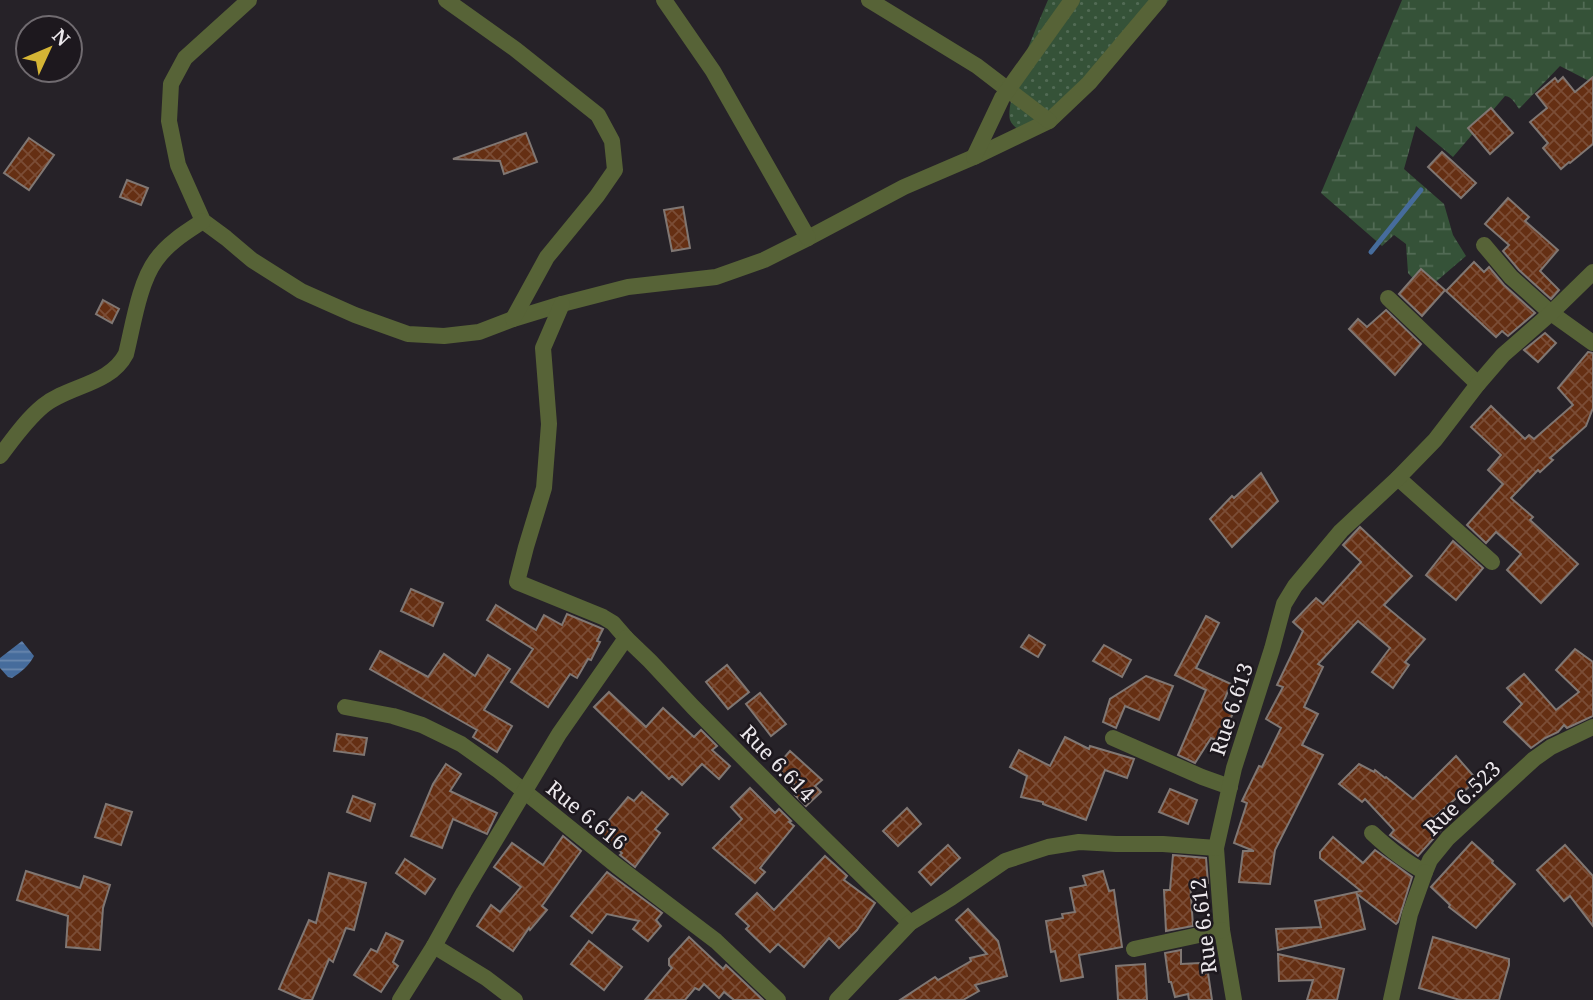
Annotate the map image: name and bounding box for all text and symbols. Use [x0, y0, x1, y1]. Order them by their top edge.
north arrow [14, 14, 84, 84]
text: N [47, 23, 76, 52]
street label: Rue 6.613 [1203, 659, 1259, 759]
street label: Rue 6.614 [735, 719, 822, 807]
street label: Rue 6.523 [1418, 755, 1506, 841]
street label: Rue 6.616 [541, 774, 633, 856]
street label: Rue 6.612 [1183, 877, 1223, 975]

